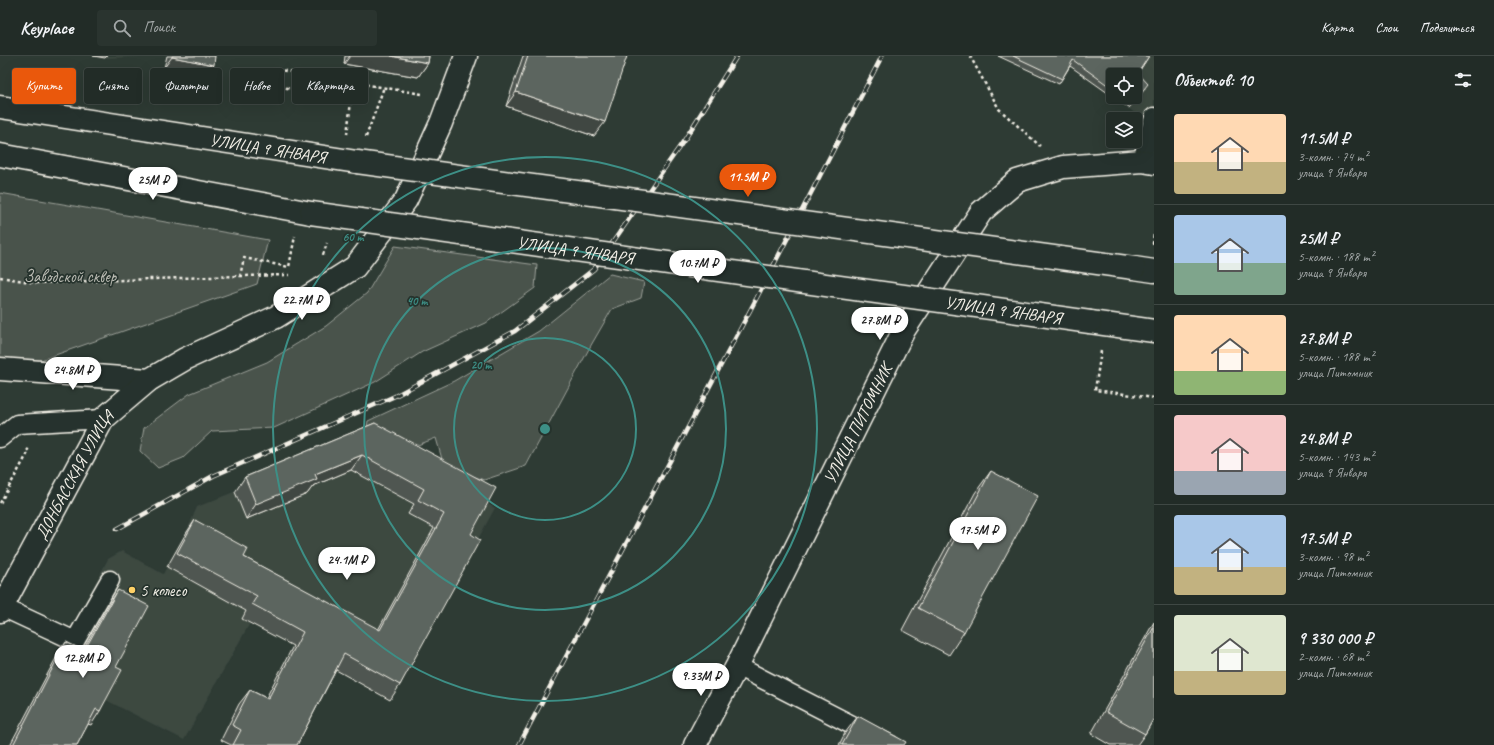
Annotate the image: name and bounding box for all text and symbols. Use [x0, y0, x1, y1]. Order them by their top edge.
search box [97, 10, 377, 46]
text: Keyplace [20, 16, 73, 40]
icon: search [111, 17, 133, 39]
text: Поиск [143, 18, 175, 37]
text: Карта [1321, 19, 1353, 36]
text: Слои [1375, 19, 1398, 36]
text: Поделиться [1420, 19, 1474, 36]
chip: Купить [12, 68, 76, 104]
chip: Снять [84, 68, 142, 104]
chip: Фильтры [150, 68, 222, 104]
chip: Новое [230, 68, 284, 104]
chip: Квартира [292, 68, 368, 104]
map controls [1106, 68, 1142, 148]
button: locate [1106, 68, 1142, 104]
icon: filters [1452, 69, 1474, 91]
text: Объектов: 10 [1174, 70, 1253, 91]
button: layers [1106, 112, 1142, 148]
text: 11.5M ₽ [1298, 128, 1349, 149]
street label: УЛИЦА 9 ЯНВАРЯ [208, 129, 330, 168]
icon: home [1206, 130, 1254, 178]
text: 3-комн. · 74 m² [1298, 149, 1368, 165]
pin: 11.5M ₽ [711, 164, 785, 198]
text: улица 9 Января [1298, 165, 1366, 181]
pin: 25M ₽ [125, 167, 181, 201]
text: 11.5M ₽ [728, 169, 768, 185]
text: 25M ₽ [138, 172, 168, 188]
text: 25M ₽ [1298, 228, 1338, 249]
text: 60 m [343, 229, 365, 245]
street label: УЛИЦА 9 ЯНВАРЯ [516, 231, 638, 269]
icon: home [1206, 231, 1254, 279]
text: 5-комн. · 188 m² [1298, 249, 1374, 265]
pin: 10.7M ₽ [661, 250, 735, 284]
text: 10.7M ₽ [678, 255, 718, 271]
text: улица 9 Января [1298, 265, 1366, 281]
park label: Заводской сквер [24, 266, 118, 287]
pin: 22.7M ₽ [265, 287, 339, 321]
street label: УЛИЦА 9 ЯНВАРЯ [944, 291, 1066, 329]
text: 22.7M ₽ [282, 292, 322, 308]
text: 40 m [407, 293, 428, 309]
pin: 27.8M ₽ [843, 307, 917, 341]
text: 27.8M ₽ [860, 312, 900, 328]
text: 27.8M ₽ [1298, 328, 1350, 349]
icon: home [1206, 331, 1254, 379]
text: 5-комн. · 188 m² [1298, 349, 1374, 365]
pin: 24.8M ₽ [36, 357, 110, 391]
text: 20 m [471, 357, 492, 373]
street label: УЛИЦА ПИТОМНИК [819, 357, 898, 487]
text: 24.8M ₽ [53, 362, 93, 378]
text: улица Питомник [1298, 365, 1372, 381]
street label: ДОНБАССКАЯ УЛИЦА [30, 404, 118, 543]
centre of rings [538, 422, 552, 436]
text: 24.8M ₽ [1298, 428, 1350, 449]
icon: home [1206, 431, 1254, 479]
text: 5-комн. · 143 m² [1298, 449, 1374, 465]
text: улица 9 Января [1298, 465, 1366, 481]
pin: 17.5M ₽ [941, 517, 1015, 551]
text: 17.5M ₽ [958, 522, 998, 538]
text: 17.5M ₽ [1298, 528, 1349, 549]
icon: home [1206, 531, 1254, 579]
pin: 24.1M ₽ [310, 547, 384, 581]
text: 3-комн. · 98 m² [1298, 549, 1368, 565]
text: 24.1M ₽ [327, 552, 367, 568]
text: улица Питомник [1298, 565, 1372, 581]
place label: 5 колесо [140, 580, 188, 601]
marker: 5 колесо [127, 585, 137, 595]
text: 9 330 000 ₽ [1298, 628, 1372, 649]
icon: home [1206, 631, 1254, 679]
pin: 12.8M ₽ [46, 645, 120, 679]
text: 2-комн. · 68 m² [1298, 649, 1368, 665]
text: 12.8M ₽ [63, 650, 103, 666]
pin: 9.33M ₽ [664, 663, 738, 697]
text: улица Питомник [1298, 665, 1372, 681]
text: 9.33M ₽ [681, 668, 721, 684]

